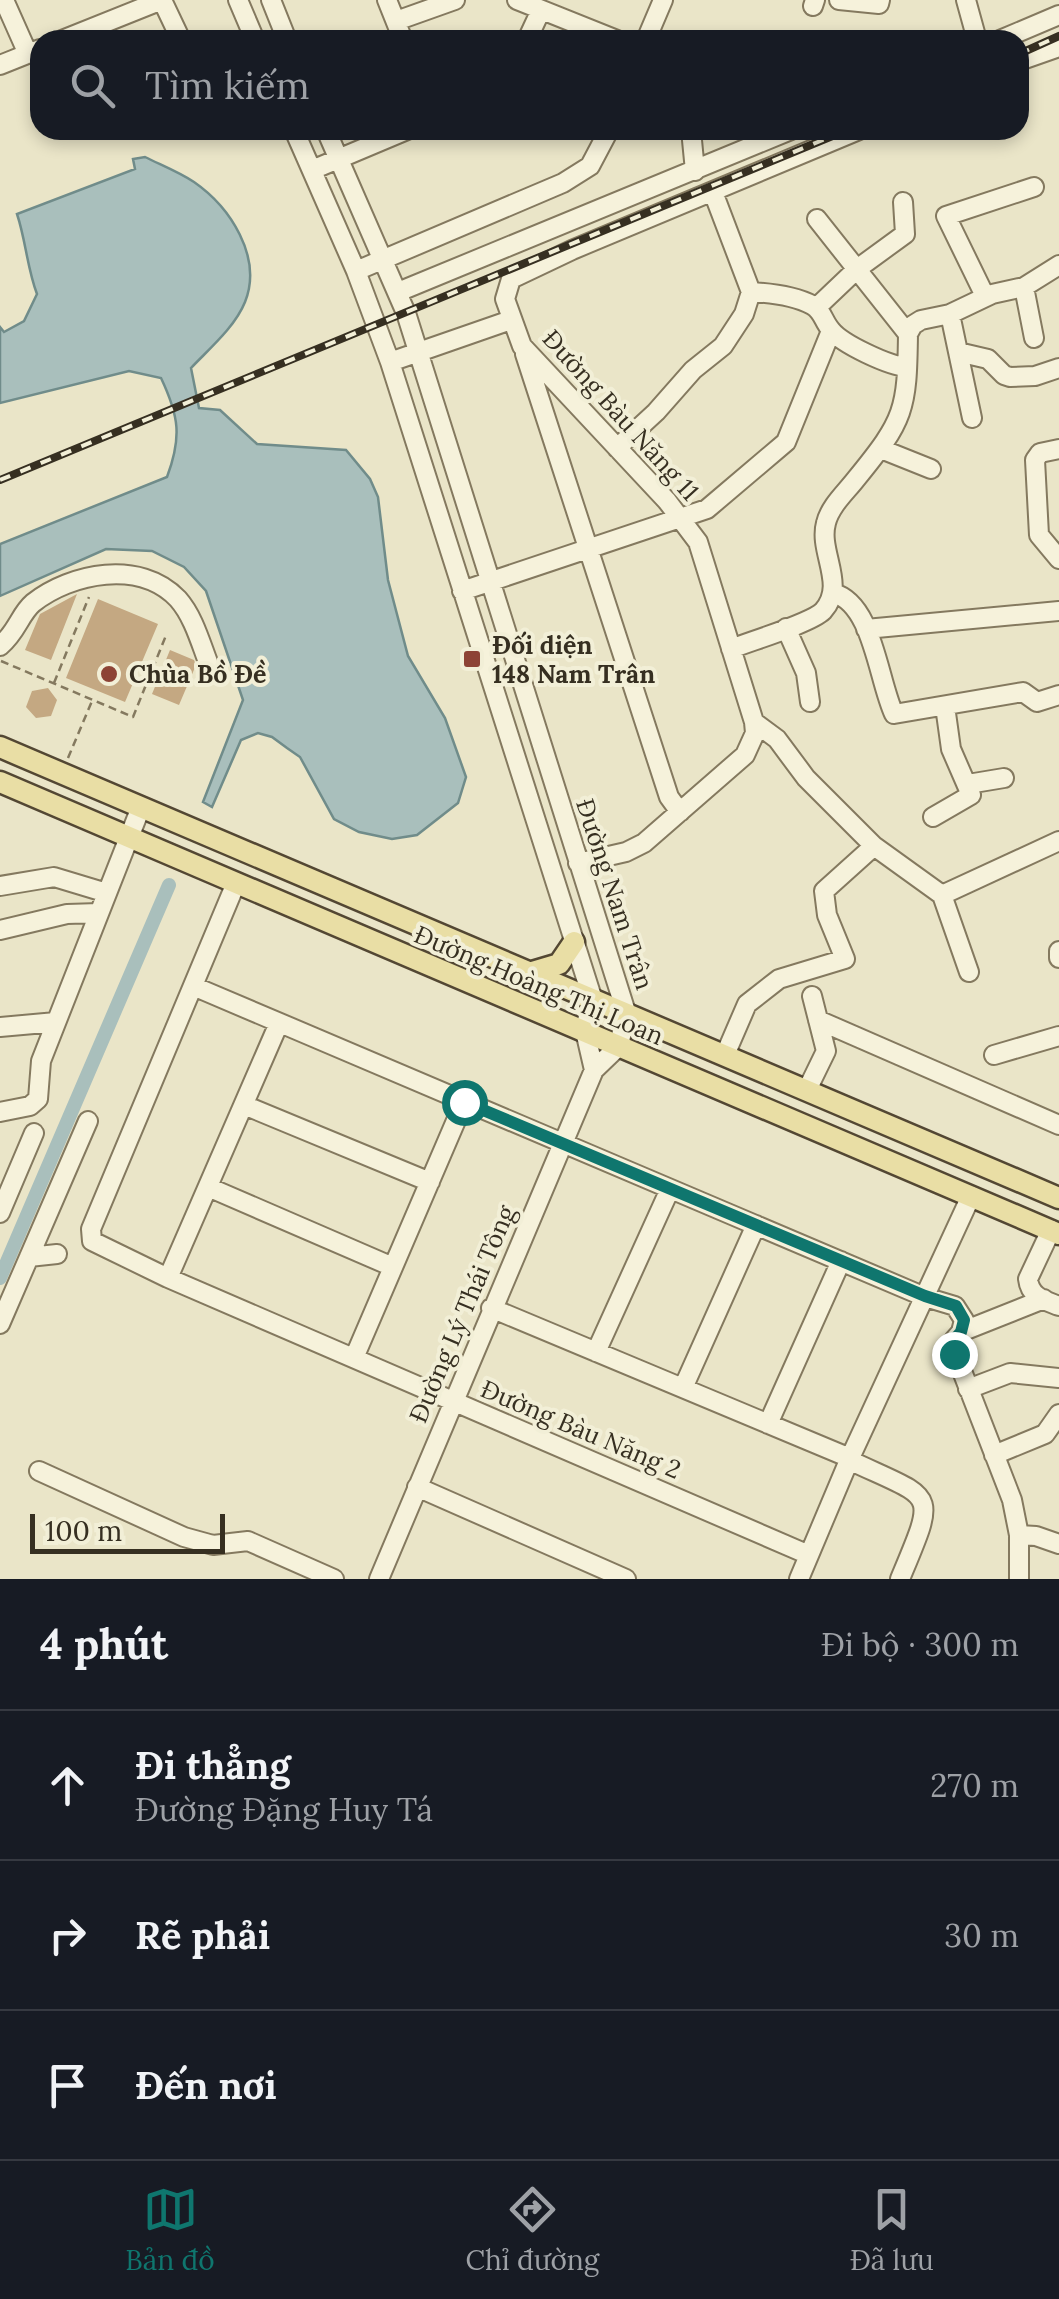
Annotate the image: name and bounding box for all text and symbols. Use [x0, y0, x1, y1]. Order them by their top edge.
search box [30, 30, 1029, 140]
icon: search [65, 58, 120, 113]
text: Tìm kiếm [145, 61, 310, 109]
street label: Đường Bàu Năng 11 [536, 323, 706, 507]
place label: Đối diện 148 Nam Trân [492, 629, 655, 690]
marker: Đối diện 148 Nam Trân [461, 648, 483, 670]
place label: Chùa Bồ Đề [129, 658, 266, 690]
marker: Chùa Bồ Đề [98, 663, 120, 685]
street label: Đường Nam Trân [569, 794, 661, 994]
street label: Đường Hoàng Thị Loan [410, 918, 668, 1052]
route start [442, 1080, 488, 1126]
street label: Đường Lý Thái Tông [402, 1199, 523, 1428]
route end [932, 1332, 978, 1378]
street label: Đường Bàu Năng 2 [476, 1372, 686, 1486]
scale bar [30, 1509, 225, 1554]
text: 100 m [45, 1513, 122, 1549]
text: 4 phút [40, 1617, 168, 1671]
text: Đi bộ · 300 m [821, 1624, 1019, 1665]
text: Đi thẳng [135, 1741, 291, 1789]
icon: ahead [40, 1758, 95, 1813]
text: 270 m [930, 1765, 1019, 1806]
text: Đường Đặng Huy Tá [135, 1789, 433, 1830]
icon: right [40, 1908, 95, 1963]
text: Rẽ phải [135, 1911, 270, 1959]
text: 30 m [944, 1915, 1019, 1956]
icon: arrive [40, 2058, 95, 2113]
text: Đến nơi [135, 2061, 277, 2109]
tab: Bản đồ [125, 2182, 215, 2278]
tab: Chỉ đường [465, 2182, 599, 2278]
tab: Đã lưu [850, 2182, 934, 2278]

